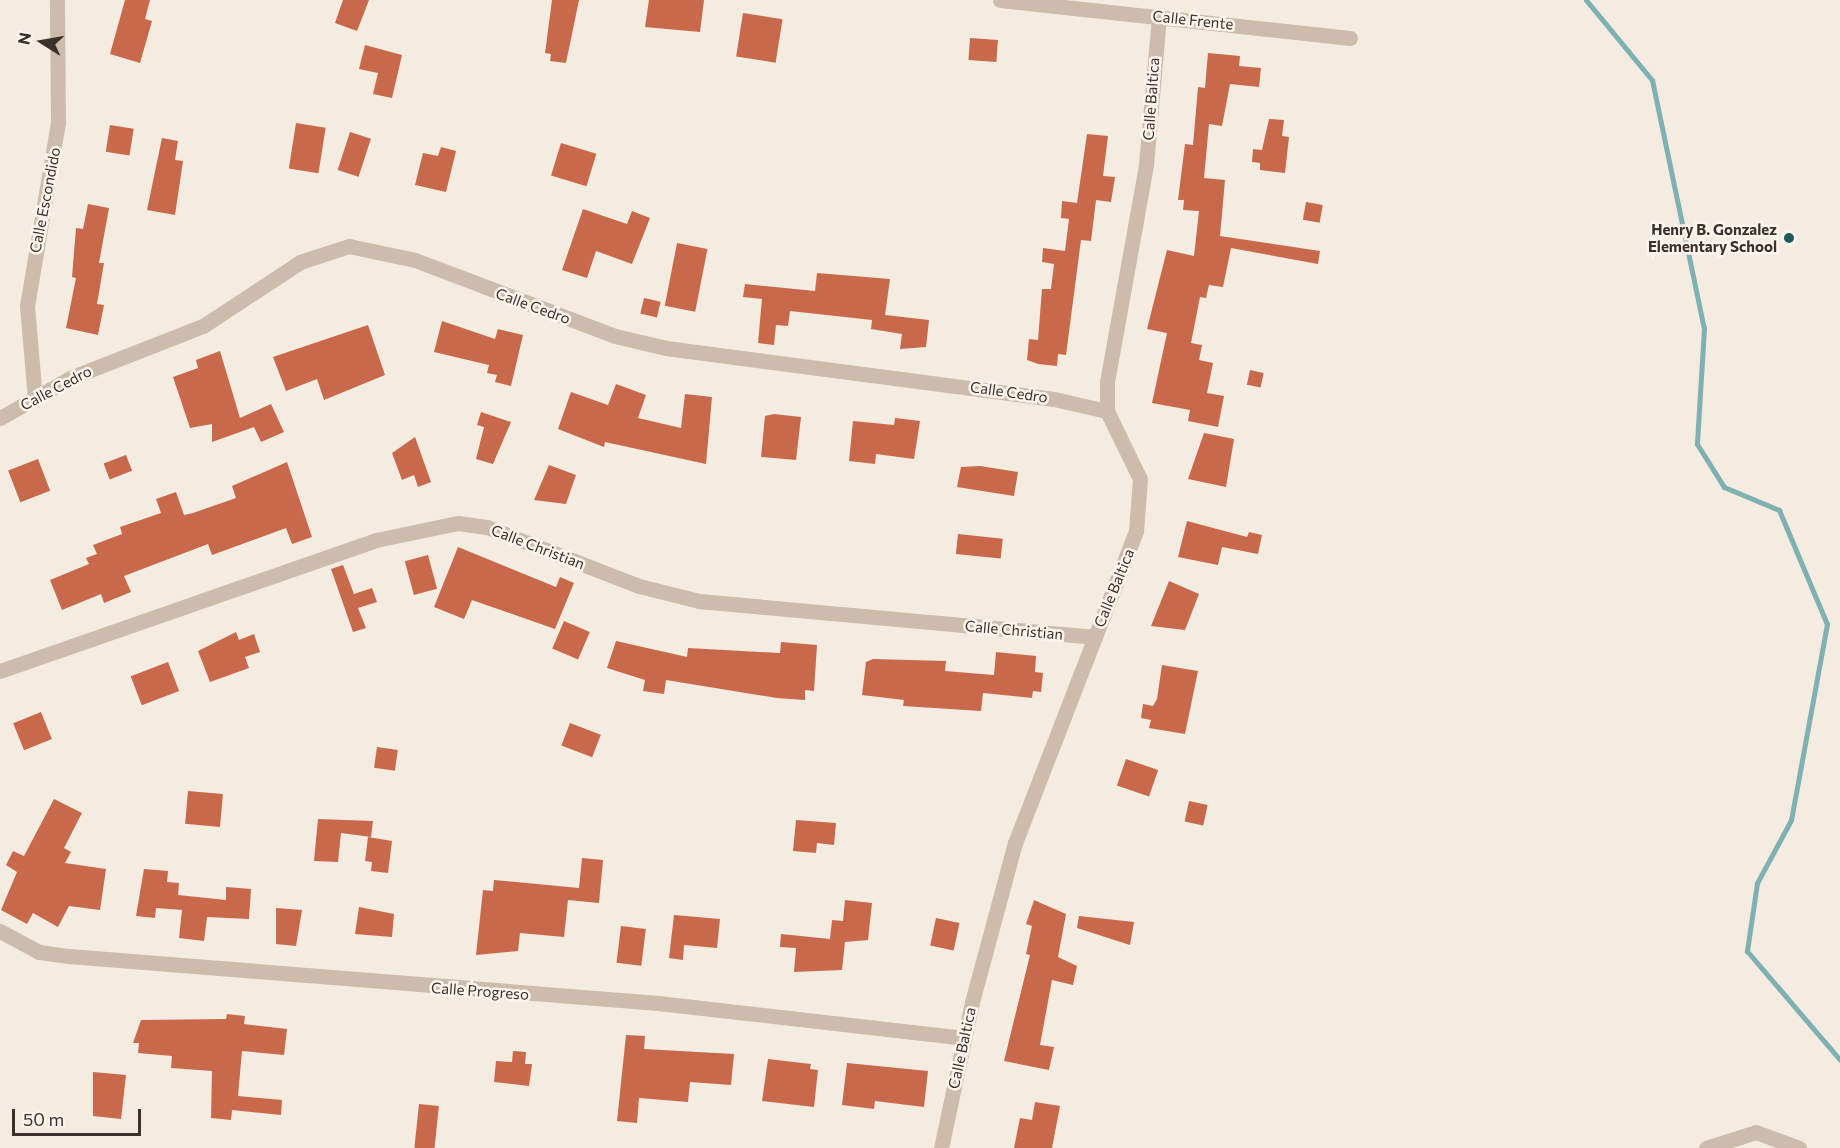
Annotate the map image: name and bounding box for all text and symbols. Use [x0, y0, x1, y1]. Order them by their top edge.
street label: Calle Frente [1152, 7, 1234, 33]
north arrow [12, 12, 72, 72]
text: N [13, 31, 34, 46]
street label: Calle Baltica [1139, 57, 1163, 141]
street label: Calle Escondido [26, 146, 64, 254]
place label: Henry B. Gonzalez Elementary School [1648, 220, 1777, 255]
marker: Henry B. Gonzalez Elementary School [1782, 231, 1796, 245]
street label: Calle Cedro [493, 284, 573, 328]
street label: Calle Cedro [17, 362, 95, 414]
street label: Calle Cedro [969, 378, 1049, 406]
street label: Calle Christian [489, 521, 587, 573]
street label: Calle Baltica [1090, 546, 1138, 630]
street label: Calle Christian [964, 617, 1064, 643]
street label: Calle Progreso [430, 979, 530, 1003]
street label: Calle Baltica [945, 1005, 979, 1091]
scale bar [15, 1097, 144, 1135]
text: 50 m [23, 1108, 64, 1130]

